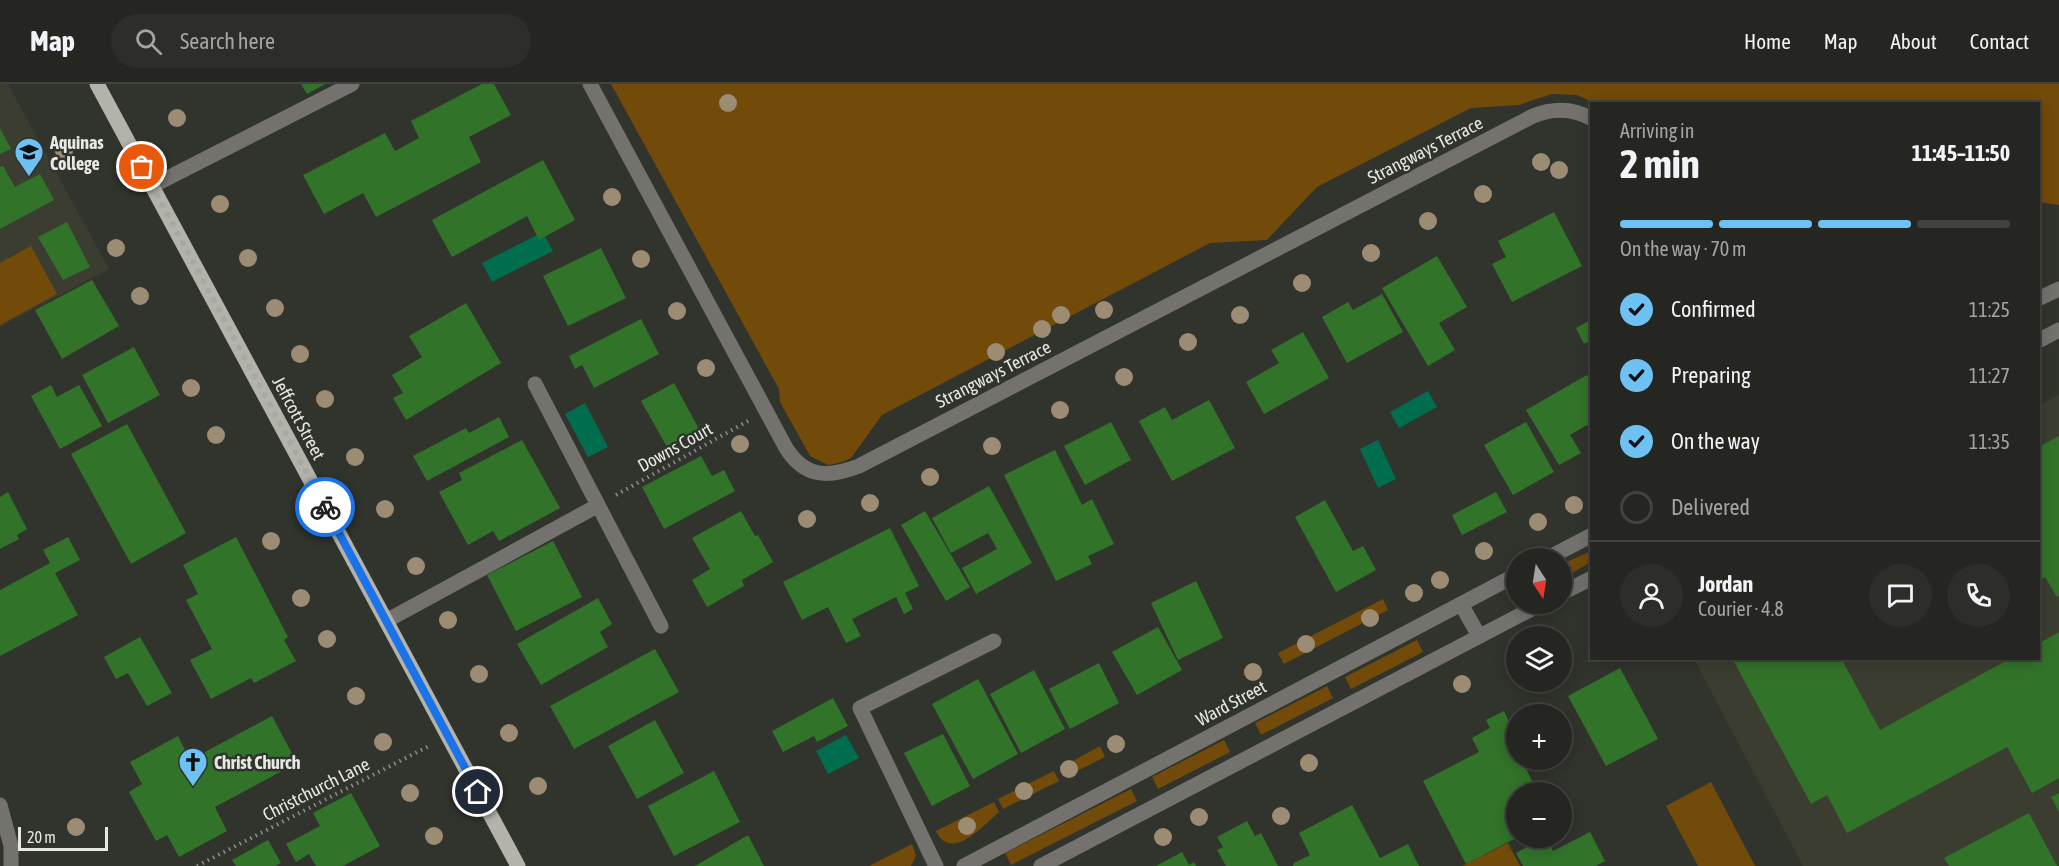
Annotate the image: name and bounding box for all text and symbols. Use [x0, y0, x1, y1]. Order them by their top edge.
search box [111, 14, 531, 68]
text: Map [30, 25, 75, 57]
icon: search [132, 25, 165, 58]
text: Search here [180, 28, 275, 54]
text: Home [1744, 29, 1791, 53]
text: Map [1824, 29, 1858, 53]
text: About [1891, 29, 1937, 53]
text: Contact [1970, 29, 2029, 53]
street label: Strangways Terrace [1364, 112, 1486, 188]
text: Arriving in [1620, 119, 1694, 142]
place label: Aquinas College [49, 132, 104, 174]
school or university icon: Aquinas College [13, 136, 45, 178]
text: 11:45–11:50 [1912, 140, 2010, 166]
pin [116, 141, 167, 192]
text: 2 min [1620, 142, 1700, 186]
icon: bag [125, 150, 158, 183]
text: On the way · 70 m [1620, 237, 1746, 260]
icon: check [1620, 293, 1653, 326]
text: Confirmed [1671, 296, 1756, 322]
text: 11:25 [1969, 298, 2010, 321]
street label: Strangways Terrace [932, 336, 1054, 412]
icon: check [1620, 359, 1653, 392]
text: Preparing [1671, 362, 1751, 388]
text: 11:27 [1969, 364, 2010, 387]
street label: Jeffcott Street [268, 373, 330, 463]
street label: Downs Court [634, 418, 716, 476]
icon: check [1620, 425, 1653, 458]
text: On the way [1671, 428, 1760, 454]
text: 11:35 [1969, 430, 2010, 453]
courier [295, 477, 355, 537]
icon: bike [309, 491, 342, 524]
text: Delivered [1671, 494, 1750, 520]
north arrow [1506, 548, 1572, 614]
map controls [1506, 548, 1572, 848]
button: person [1620, 564, 1683, 627]
button: chat [1869, 564, 1932, 627]
button: phone [1947, 564, 2010, 627]
text: Jordan [1698, 571, 1753, 597]
text: Courier · 4.8 [1698, 597, 1784, 620]
button: layers [1506, 626, 1572, 692]
street label: Ward Street [1192, 676, 1270, 730]
button: + [1506, 704, 1572, 770]
church icon: Christ Church [177, 746, 209, 788]
place label: Christ Church [214, 752, 301, 773]
street label: Christchurch Lane [259, 753, 373, 825]
pin [452, 766, 503, 817]
icon: home [461, 775, 494, 808]
button: − [1506, 782, 1572, 848]
scale bar [18, 824, 108, 852]
text: 20 m [27, 828, 56, 846]

